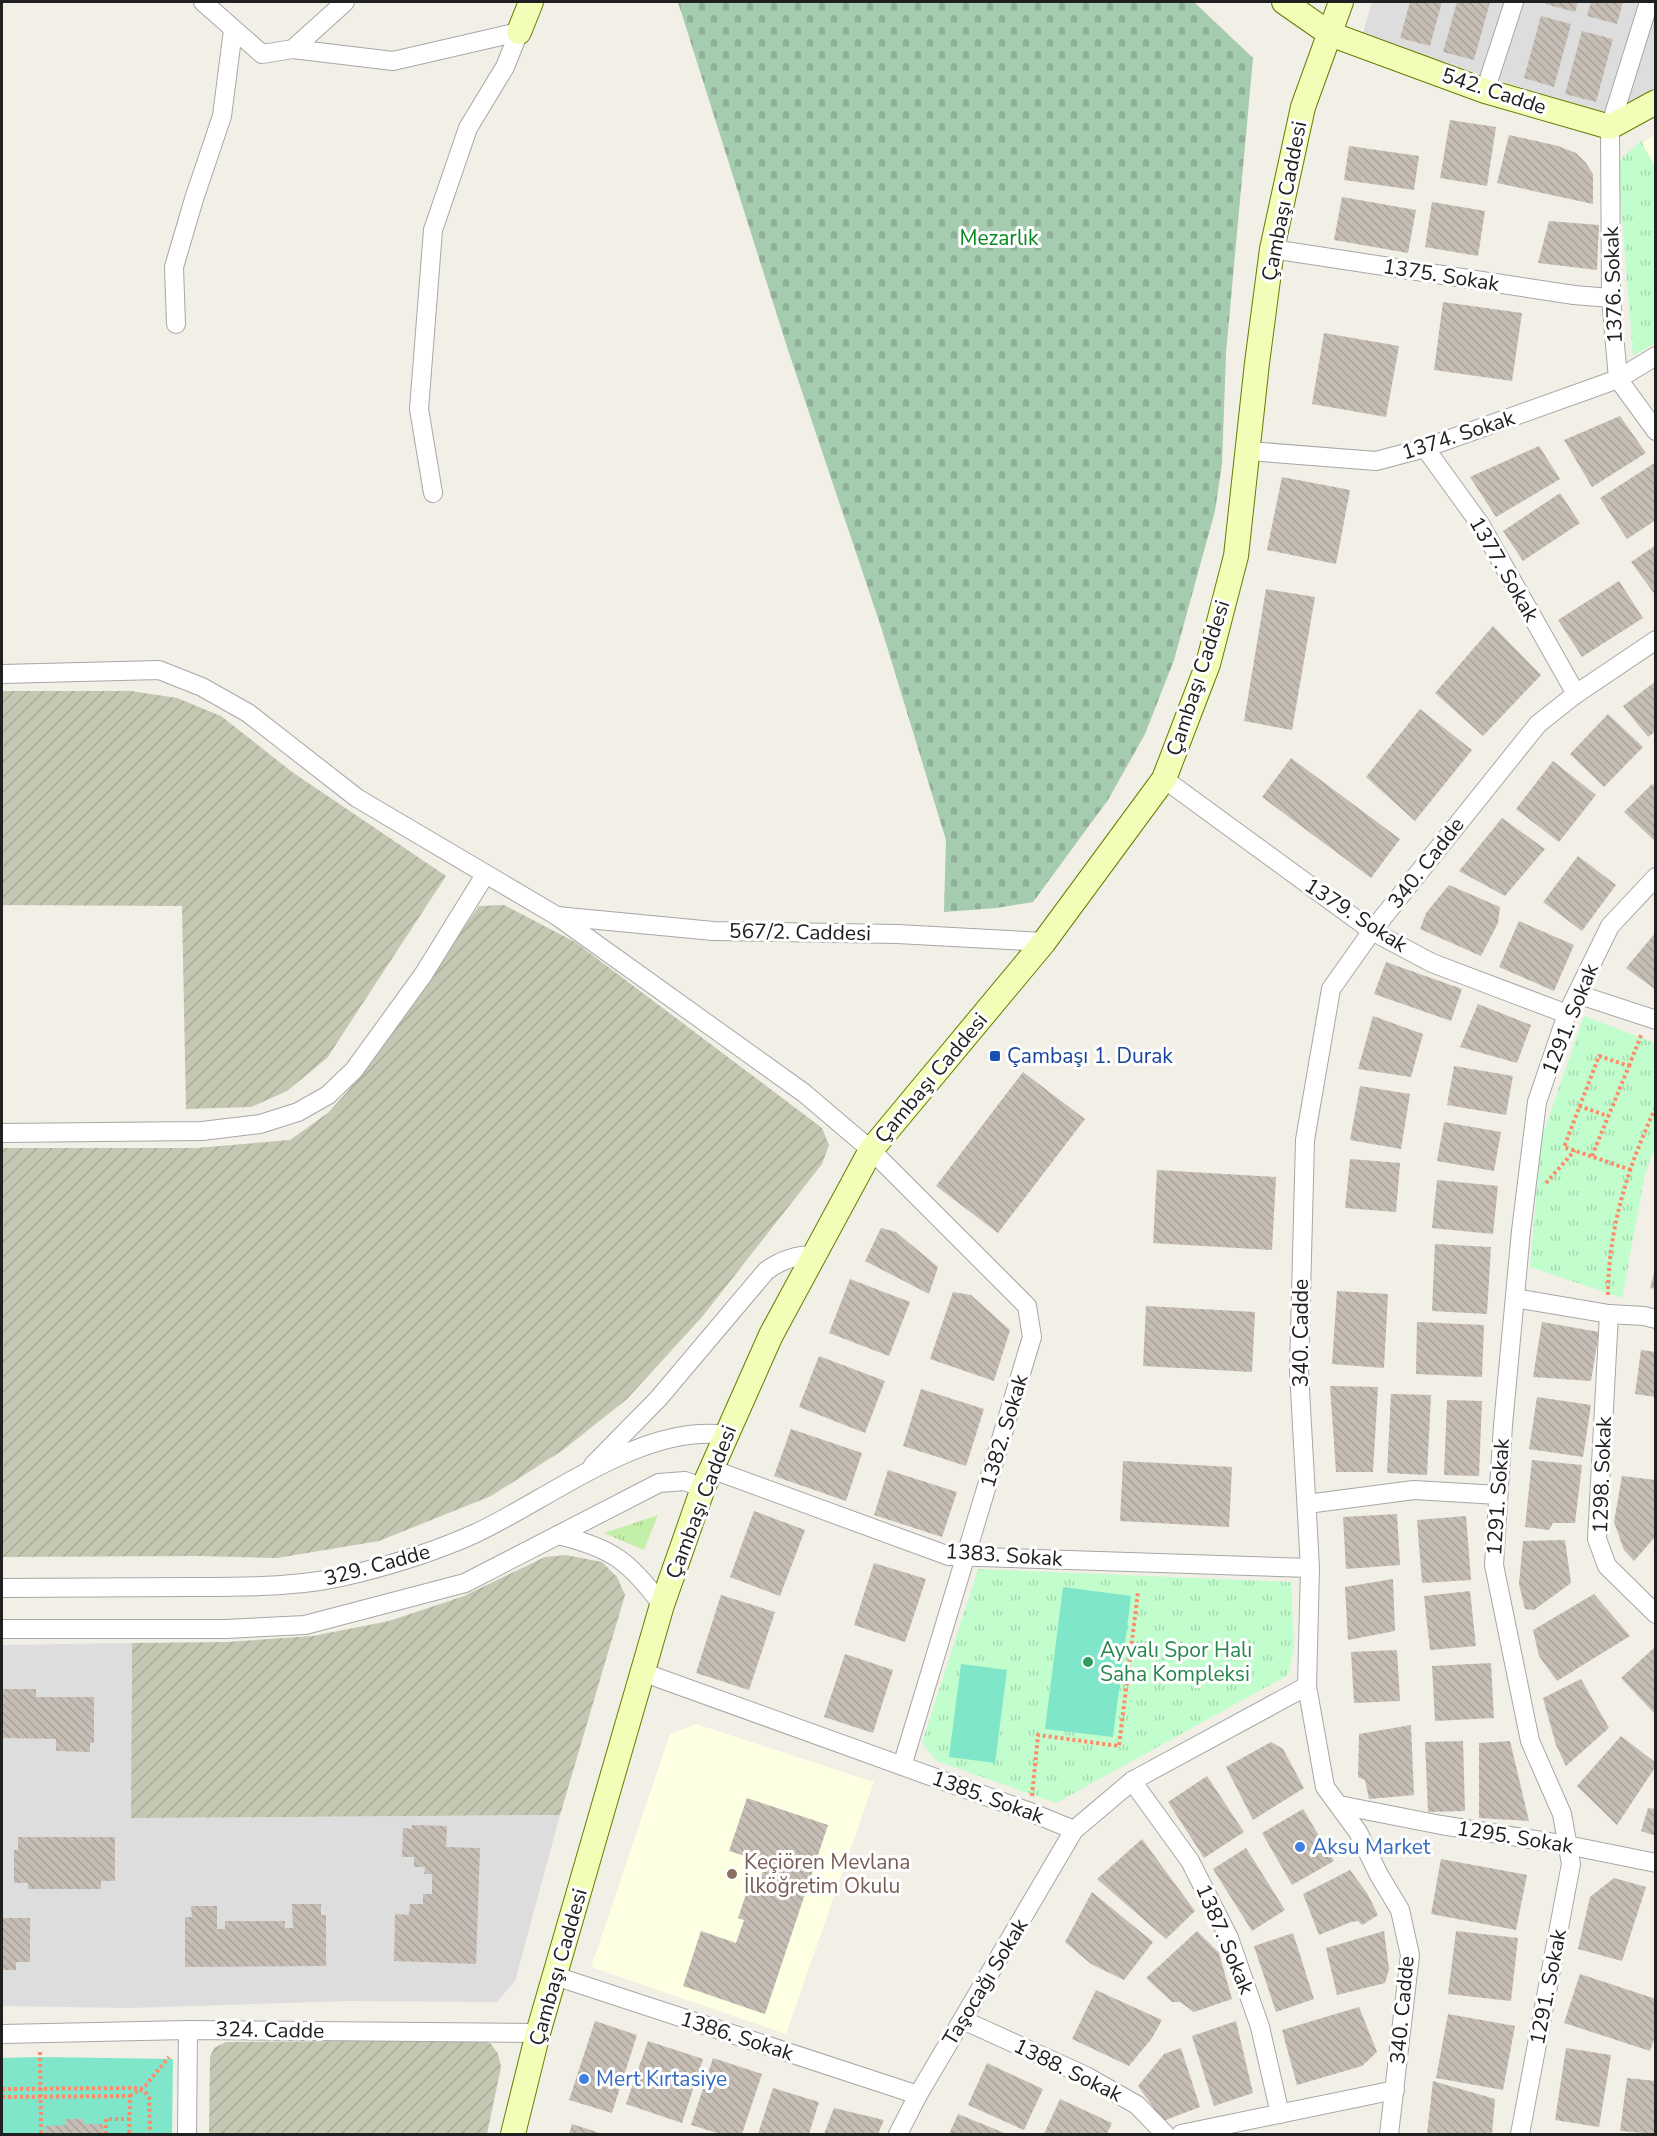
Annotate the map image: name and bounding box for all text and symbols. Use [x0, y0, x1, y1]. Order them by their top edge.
street label: 542. Cadde [1438, 61, 1550, 121]
street label: Çambaşı Caddesi [1255, 119, 1313, 283]
park label: Mezarlık [960, 224, 1039, 252]
street label: 1376. Sokak [1597, 225, 1629, 344]
street label: 1375. Sokak [1381, 252, 1502, 298]
street label: 1374. Sokak [1398, 403, 1519, 466]
street label: 1377. Sokak [1463, 511, 1546, 627]
street label: Çambaşı Caddesi [1160, 597, 1236, 759]
street label: 340. Cadde [1382, 812, 1470, 914]
street label: 1379. Sokak [1299, 871, 1413, 959]
street label: 567/2. Caddesi [729, 917, 871, 947]
street label: 1291. Sokak [1535, 959, 1605, 1079]
street label: Çambaşı Caddesi [868, 1007, 994, 1149]
place label: Çambaşı 1. Durak [1007, 1042, 1173, 1070]
marker: Çambaşı 1. Durak [988, 1049, 1002, 1063]
street label: 340. Cadde [1287, 1279, 1315, 1387]
street label: 1382. Sokak [973, 1370, 1035, 1491]
street label: 1298. Sokak [1586, 1415, 1618, 1534]
street label: Çambaşı Caddesi [659, 1421, 743, 1583]
street label: 1291. Sokak [1480, 1437, 1516, 1556]
street label: 329. Cadde [321, 1537, 433, 1593]
street label: 1383. Sokak [945, 1537, 1064, 1573]
place label: Ayvalı Spor Halı Saha Kompleksi [1100, 1636, 1252, 1688]
marker: Ayvalı Spor Halı Saha Kompleksi [1081, 1655, 1095, 1669]
street label: 1385. Sokak [928, 1764, 1048, 1830]
street label: 1295. Sokak [1455, 1814, 1576, 1860]
place label: Aksu Market [1312, 1833, 1431, 1861]
marker: Aksu Market [1293, 1840, 1307, 1854]
place label: Keçiören Mevlana İlköğretim Okulu [744, 1848, 910, 1900]
marker: Keçiören Mevlana İlköğretim Okulu [725, 1867, 739, 1881]
street label: 1387. Sokak [1189, 1880, 1261, 1999]
street label: Çambaşı Caddesi [522, 1885, 594, 2049]
street label: Taşocağı Sokak [936, 1913, 1034, 2051]
street label: 1291. Sokak [1523, 1926, 1573, 2047]
street label: 340. Cadde [1383, 1955, 1421, 2065]
street label: 1386. Sokak [677, 2005, 798, 2068]
street label: 324. Cadde [215, 2015, 325, 2045]
street label: 1388. Sokak [1009, 2032, 1127, 2108]
place label: Mert Kırtasiye [596, 2065, 727, 2093]
marker: Mert Kırtasiye [577, 2072, 591, 2086]

